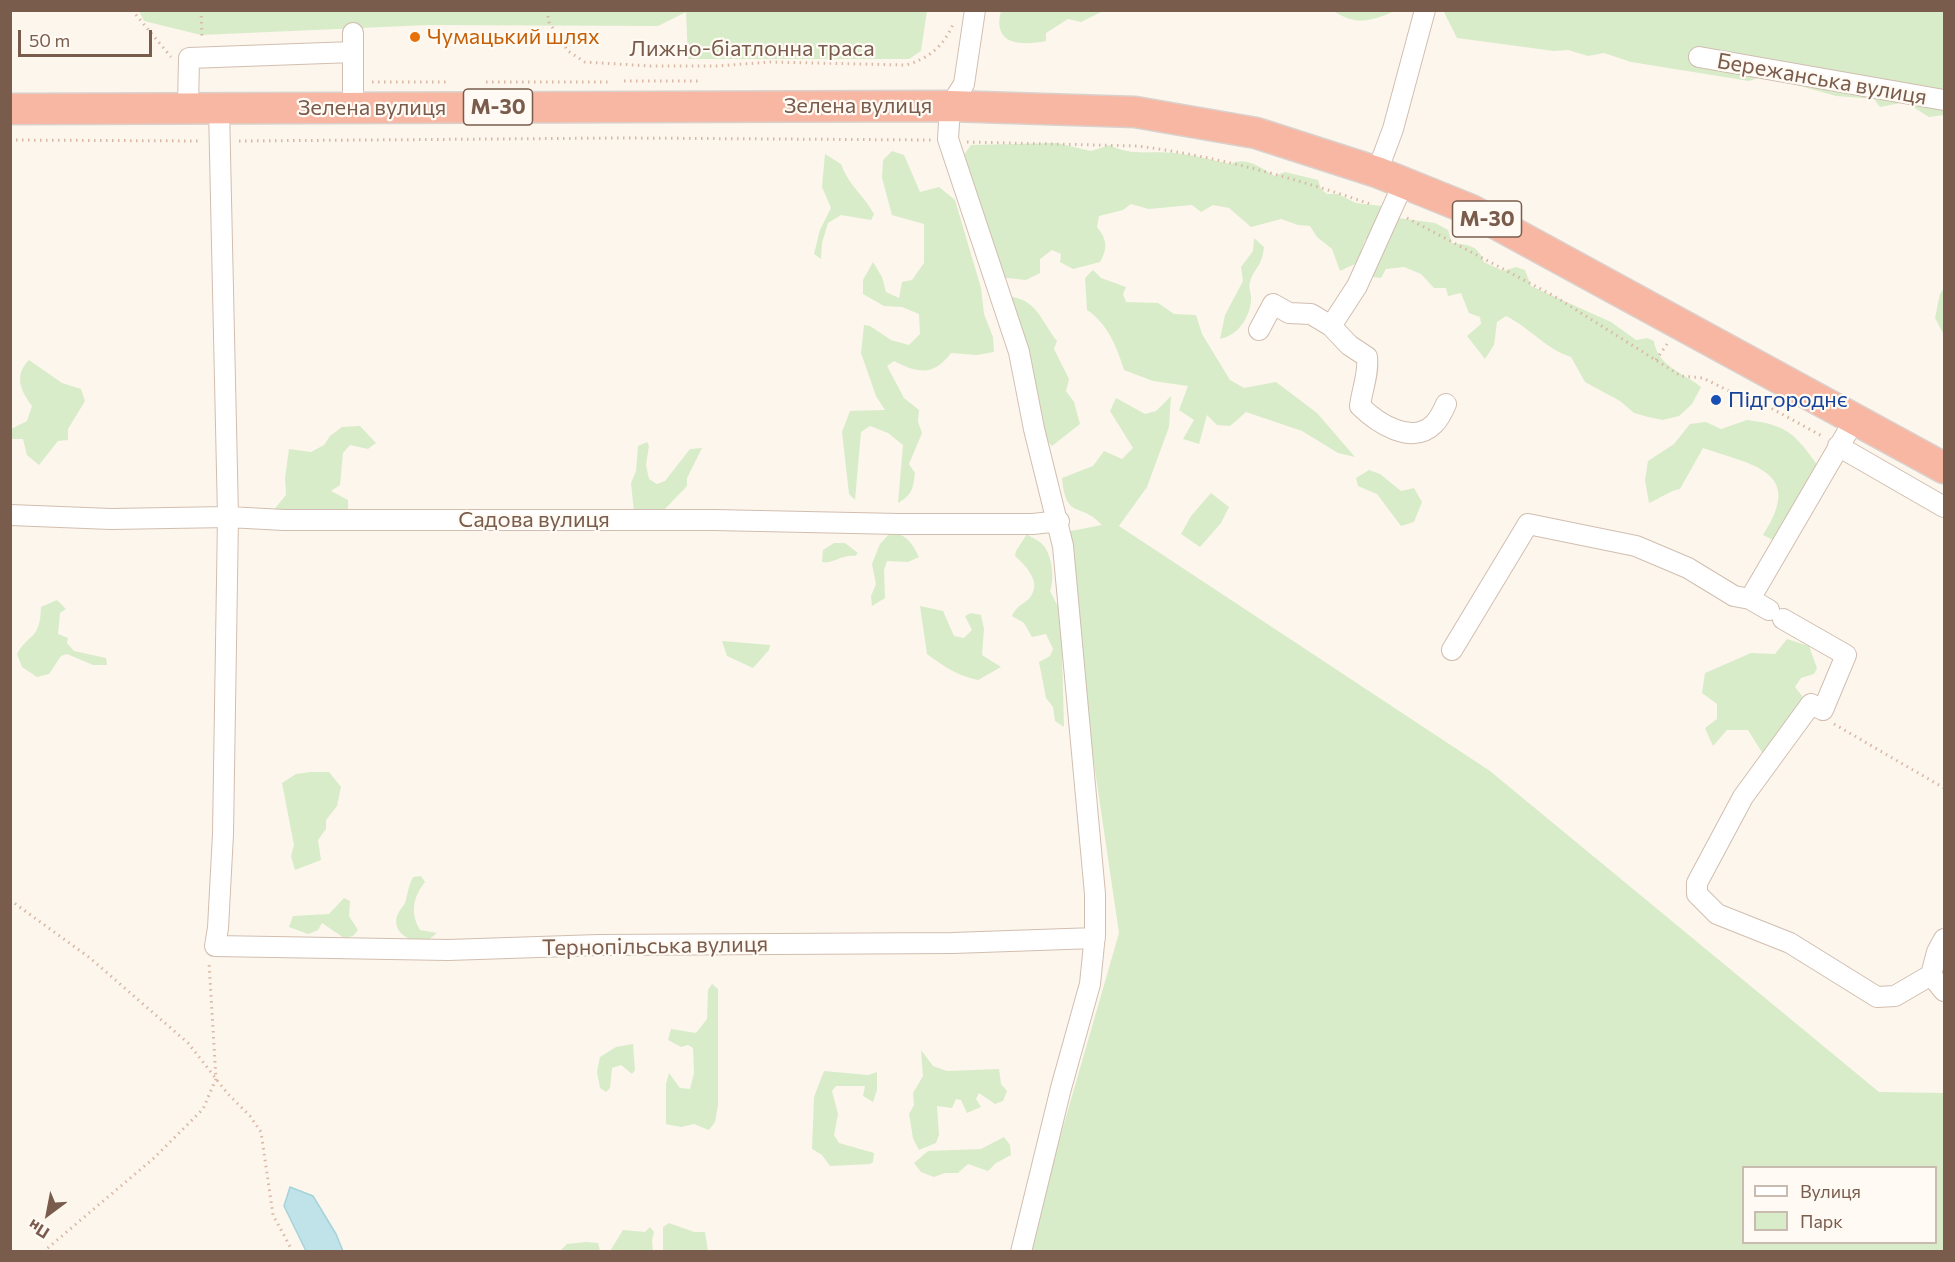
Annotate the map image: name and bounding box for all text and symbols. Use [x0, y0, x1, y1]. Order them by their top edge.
scale bar [21, 18, 154, 56]
place label: Чумацький шлях [427, 24, 600, 50]
text: 50 m [29, 29, 70, 51]
marker: Чумацький шлях [408, 30, 422, 44]
street label: Лижно-біатлонна траса [629, 36, 875, 62]
street label: Бережанська вулиця [1715, 48, 1929, 110]
road number: М-30 [464, 89, 532, 125]
street label: Зелена вулиця [784, 93, 932, 119]
street label: Зелена вулиця [298, 95, 446, 121]
road number: М-30 [1452, 201, 1522, 237]
place label: Підгороднє [1728, 387, 1848, 413]
marker: Підгороднє [1709, 393, 1723, 407]
street label: Садова вулиця [458, 507, 610, 533]
street label: Тернопільська вулиця [542, 931, 768, 961]
legend [1742, 1166, 1937, 1244]
text: Вулиця [1800, 1180, 1861, 1202]
north arrow [18, 1184, 78, 1244]
text: Парк [1800, 1210, 1843, 1232]
text: Пн [24, 1216, 52, 1243]

